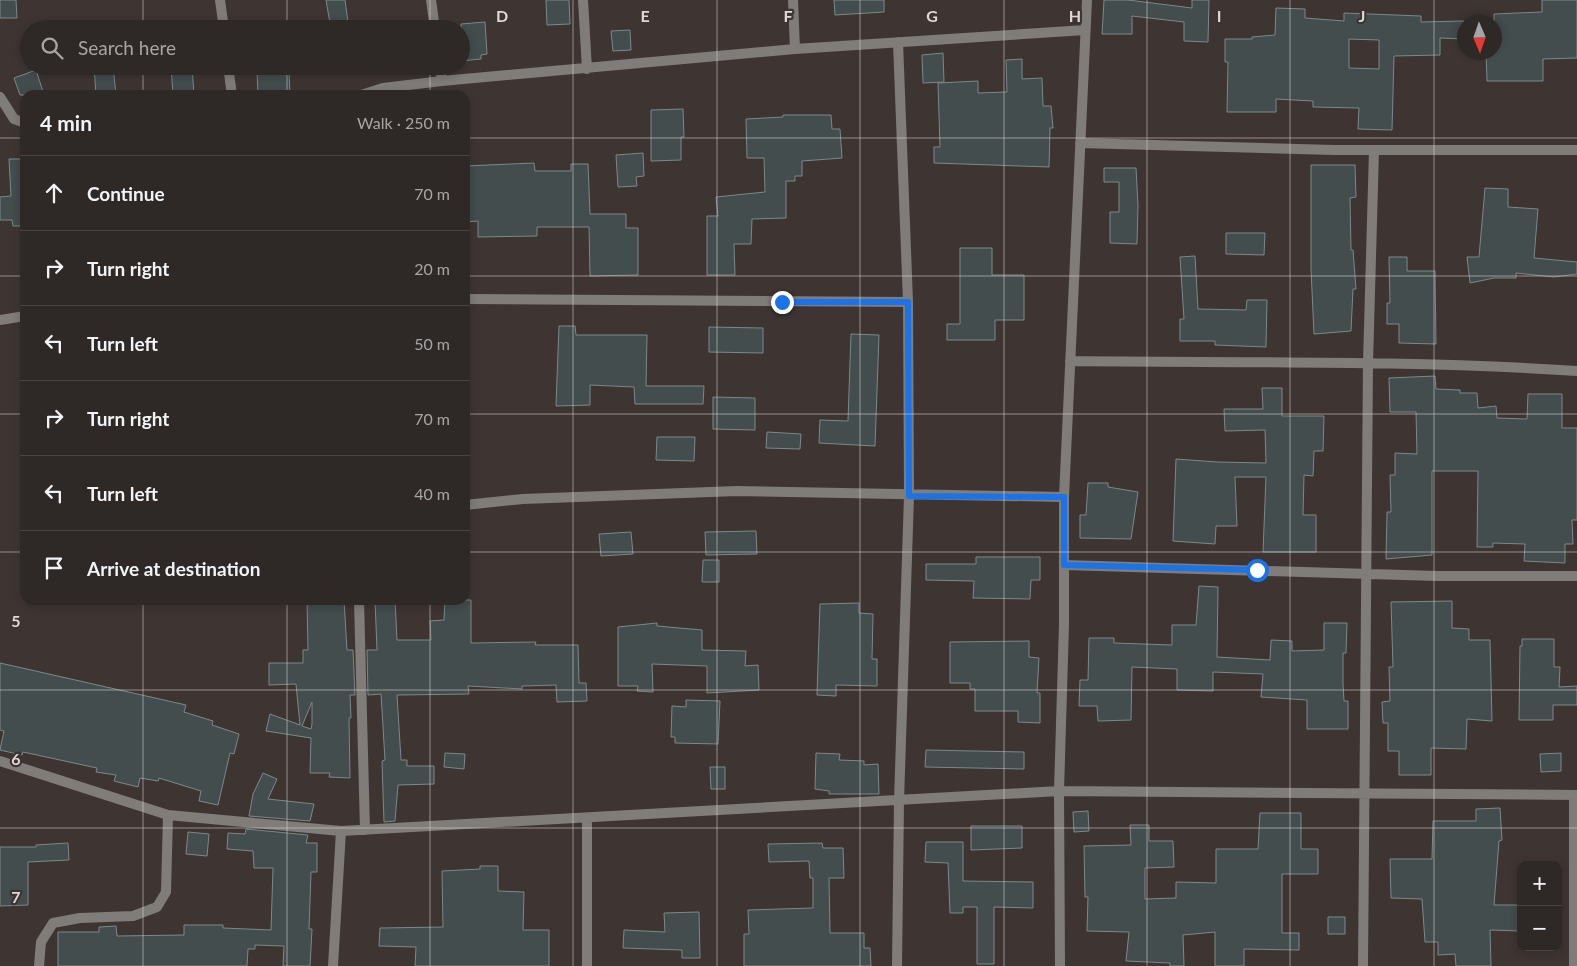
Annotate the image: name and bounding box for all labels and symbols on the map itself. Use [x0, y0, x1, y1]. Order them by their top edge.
text: D [496, 6, 508, 25]
text: E [640, 6, 650, 25]
text: F [783, 6, 793, 25]
text: G [926, 6, 938, 25]
text: H [1069, 6, 1081, 25]
text: I [1217, 6, 1221, 25]
text: J [1359, 6, 1365, 25]
north arrow [1457, 15, 1502, 60]
route end [771, 291, 794, 314]
route start [1246, 559, 1269, 582]
text: 5 [11, 611, 21, 630]
text: 6 [11, 749, 21, 768]
text: 7 [11, 887, 21, 906]

